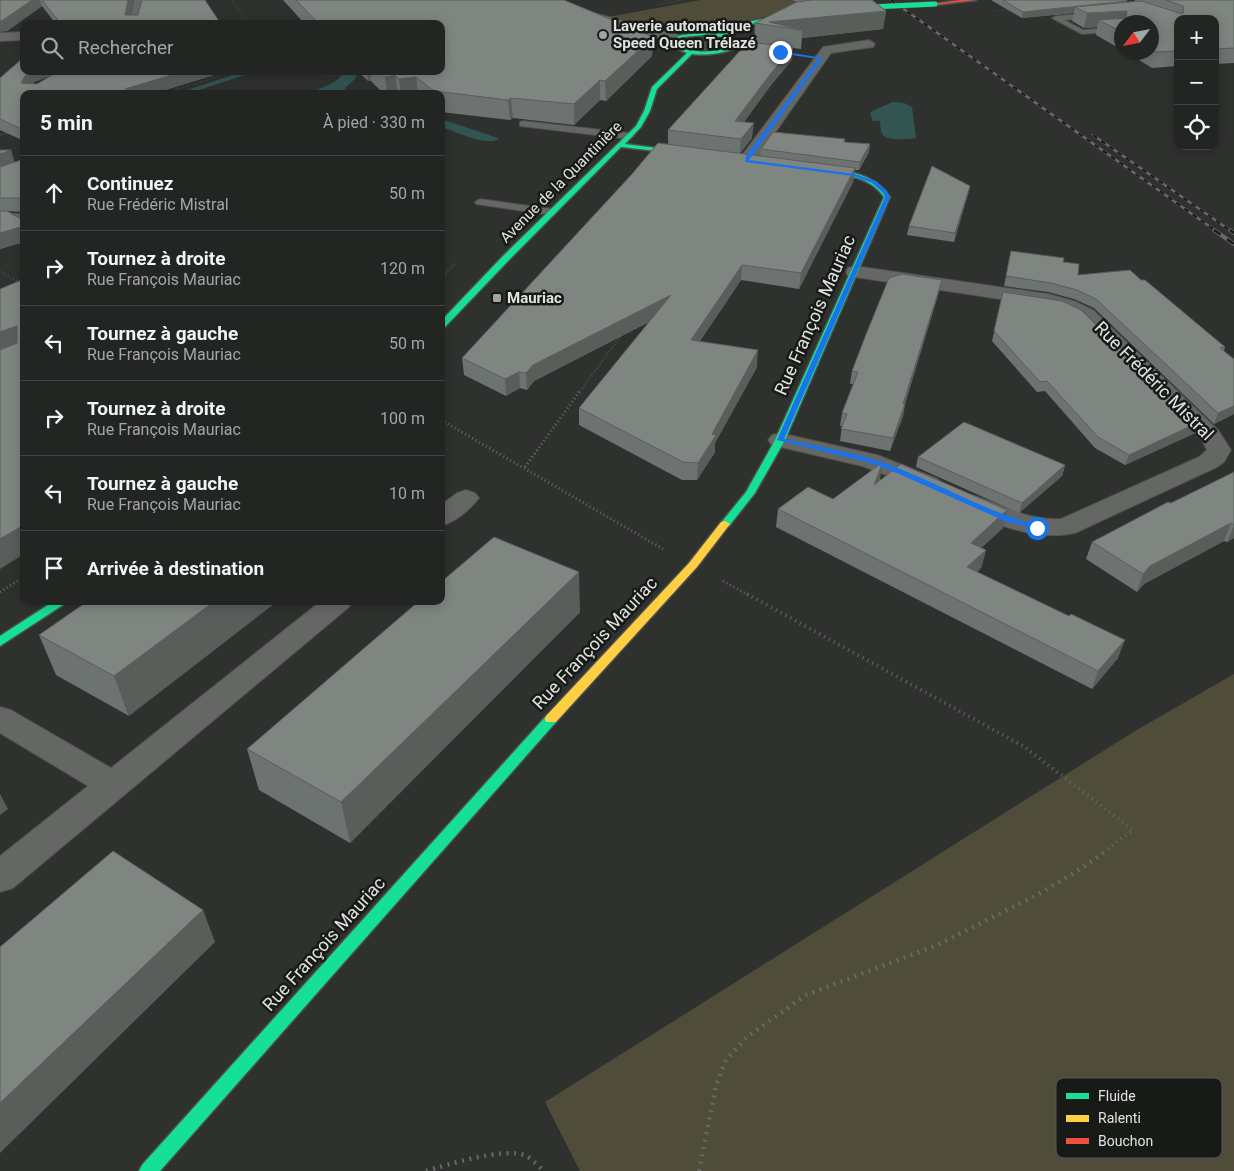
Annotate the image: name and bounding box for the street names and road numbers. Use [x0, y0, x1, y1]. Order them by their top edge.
street label: Avenue de la Quantinière [496, 117, 626, 247]
street label: Rue François Mauriac [770, 231, 859, 398]
street label: Rue Frédéric Mistral [1091, 317, 1218, 444]
street label: Rue François Mauriac [528, 572, 661, 713]
street label: Rue François Mauriac [258, 872, 389, 1015]

